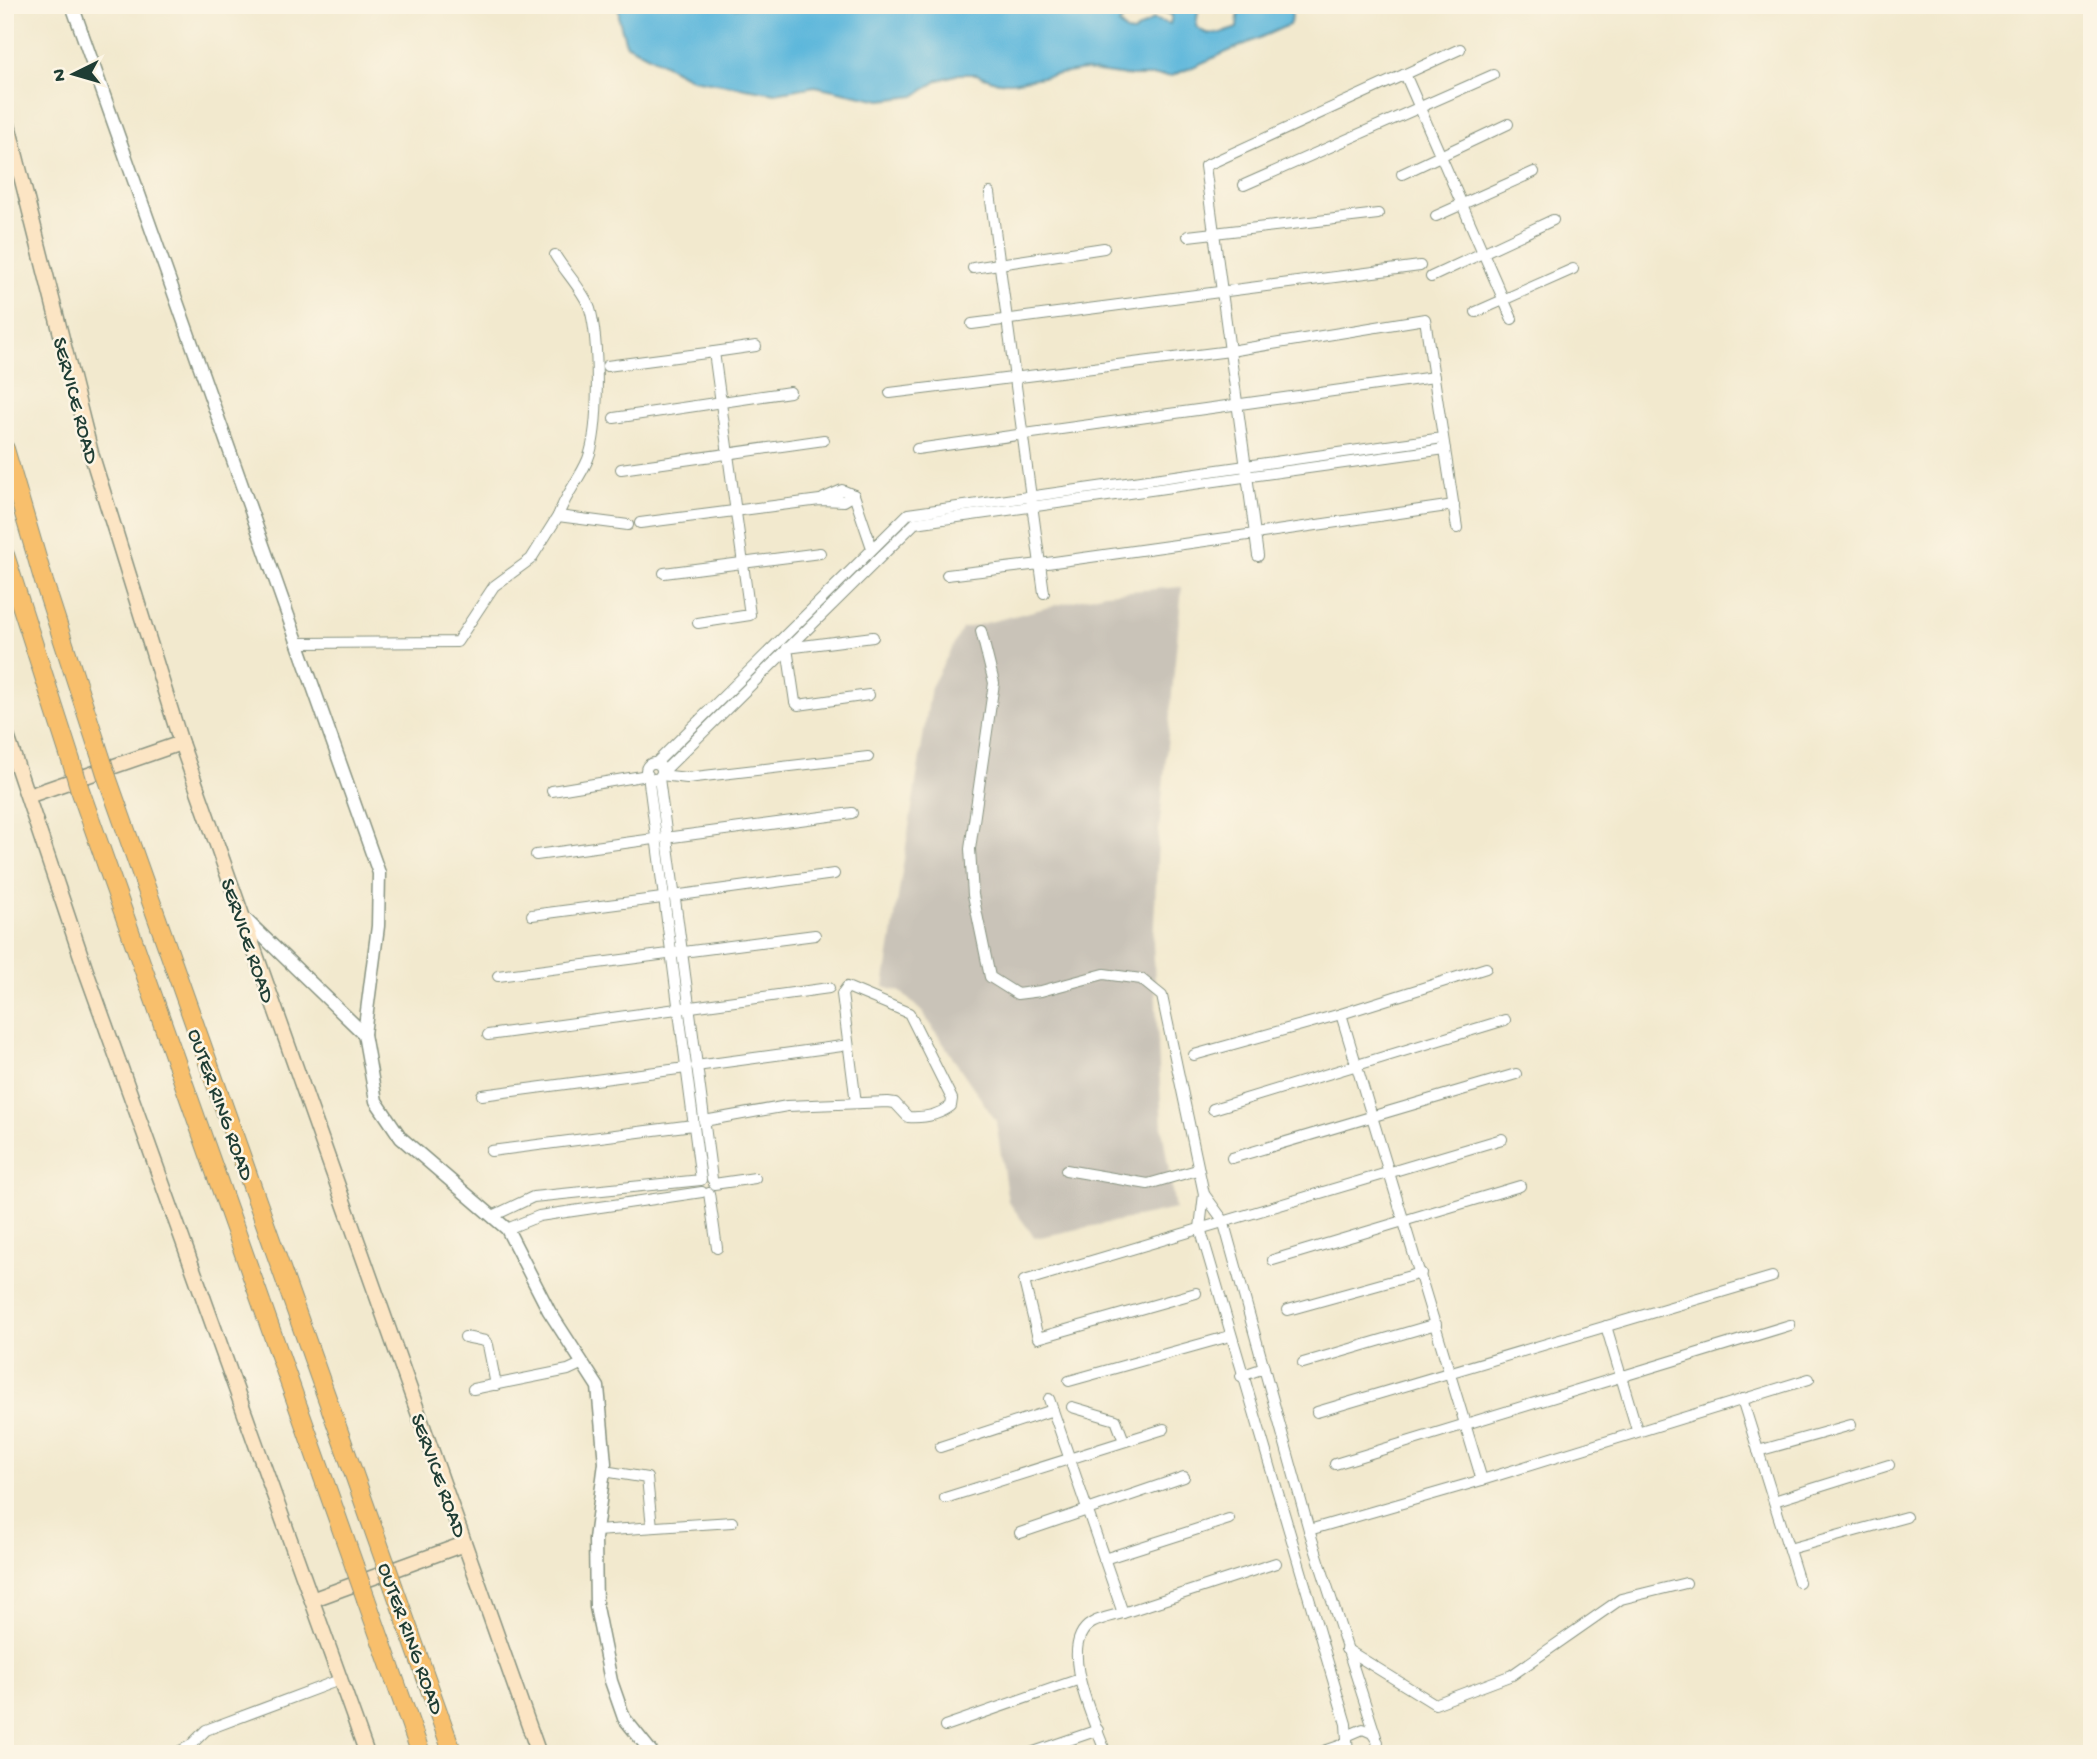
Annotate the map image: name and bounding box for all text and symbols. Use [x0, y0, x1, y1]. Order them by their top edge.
north arrow [38, 38, 108, 108]
text: N [49, 68, 73, 82]
street label: SERVICE ROAD [45, 335, 103, 467]
street label: SERVICE ROAD [213, 876, 279, 1007]
street label: OUTER RING ROAD [180, 1026, 258, 1185]
street label: SERVICE ROAD [403, 1411, 471, 1542]
street label: OUTER RING ROAD [370, 1560, 448, 1719]

